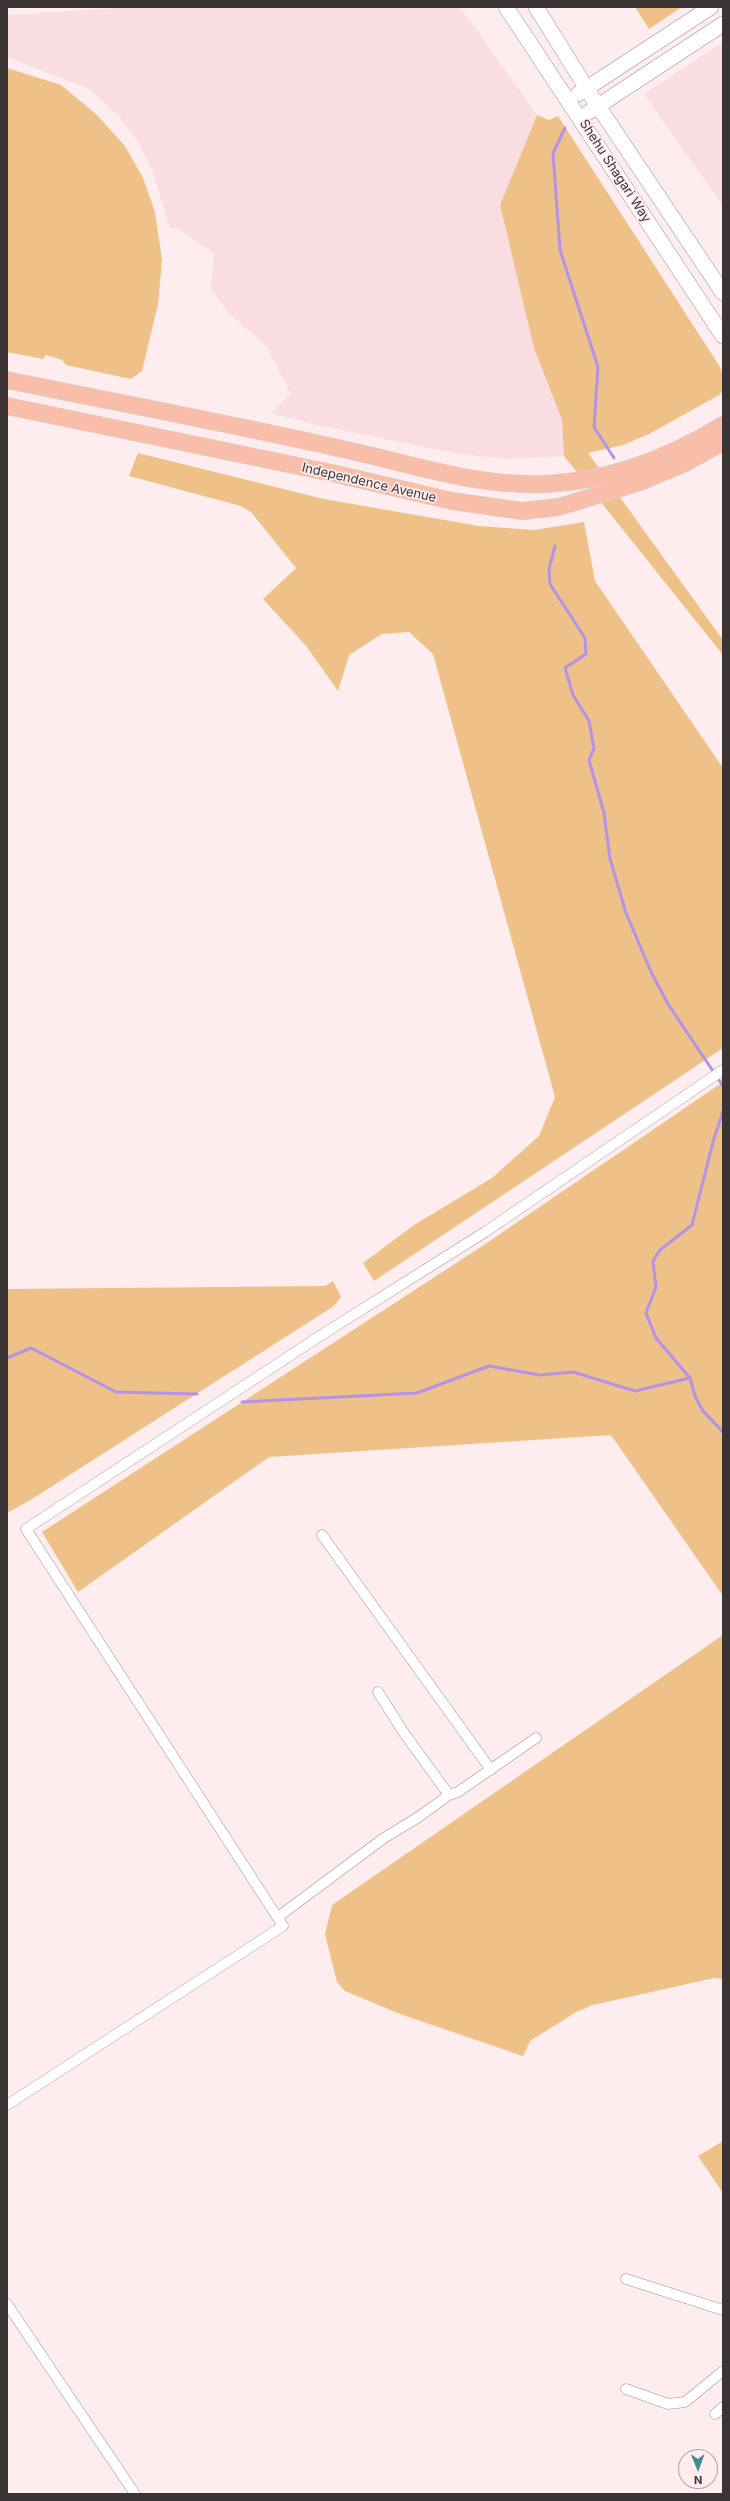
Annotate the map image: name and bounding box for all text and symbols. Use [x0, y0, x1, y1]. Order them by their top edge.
street label: Shehu Shagari Way [576, 117, 654, 225]
street label: Independence Avenue [300, 460, 438, 506]
north arrow [678, 2449, 718, 2489]
text: N [694, 2473, 703, 2487]

